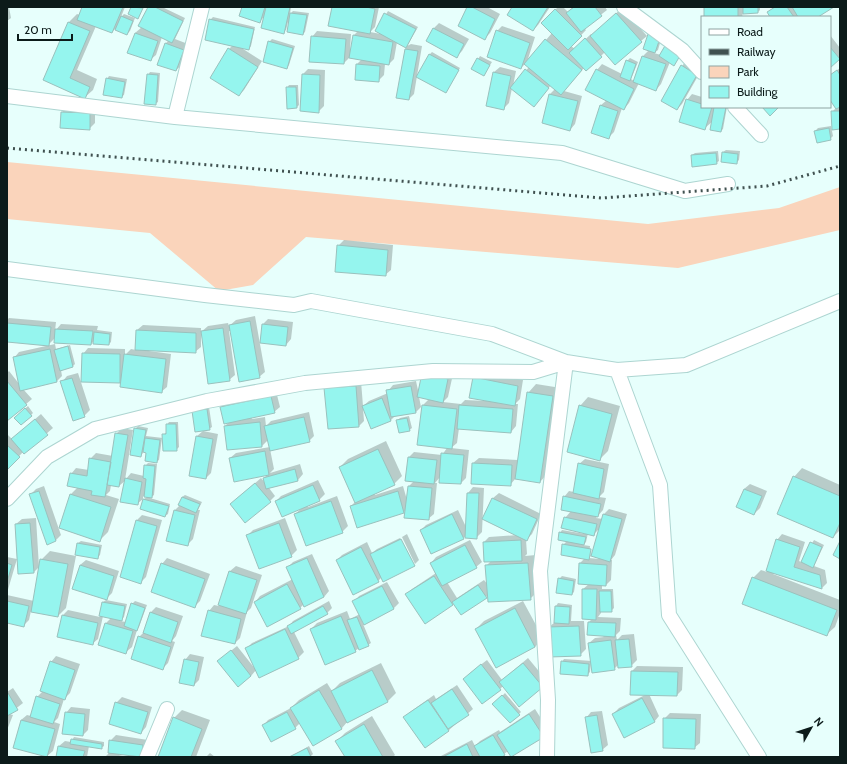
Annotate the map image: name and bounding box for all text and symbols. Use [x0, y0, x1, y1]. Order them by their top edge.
scale bar [18, 16, 72, 42]
legend [701, 16, 831, 108]
text: 20 m [24, 22, 52, 37]
text: Road [737, 24, 763, 39]
text: Railway [737, 44, 775, 59]
text: Park [737, 64, 759, 79]
text: Building [737, 84, 779, 99]
north arrow [791, 708, 831, 748]
text: N [811, 714, 827, 729]

